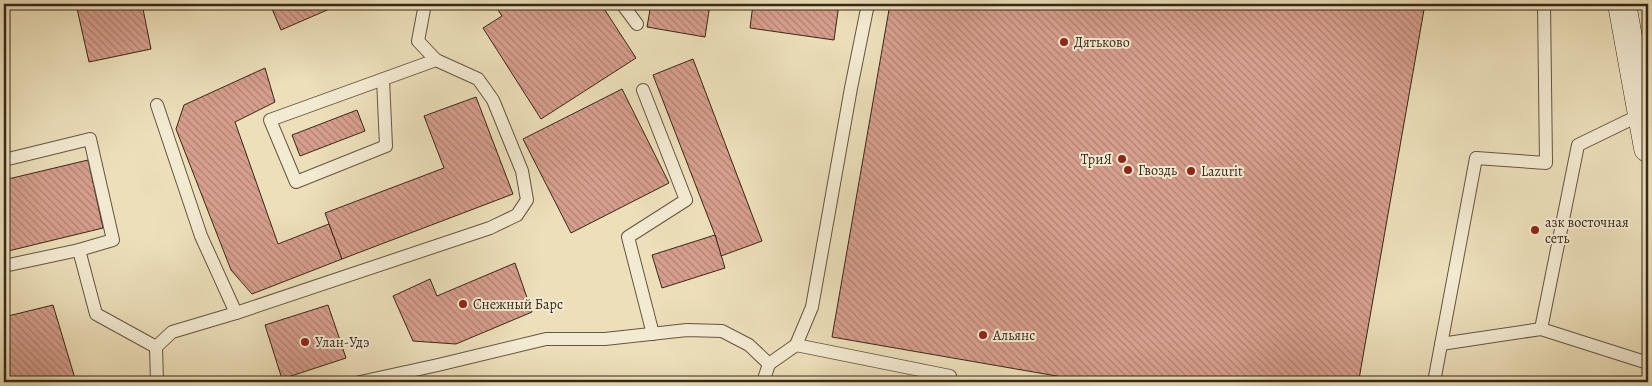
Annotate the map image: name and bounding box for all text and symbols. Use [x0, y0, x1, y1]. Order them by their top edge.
place label: Дятьково [1074, 33, 1130, 52]
marker: Дятьково [1058, 36, 1070, 48]
place label: ТриЯ [1081, 150, 1112, 169]
marker: ТриЯ [1116, 153, 1128, 165]
place label: Гвоздь [1138, 161, 1177, 180]
place label: Lazurit [1201, 162, 1243, 181]
marker: Гвоздь [1122, 164, 1134, 176]
marker: Lazurit [1185, 165, 1197, 177]
place label: азк восточная сеть [1545, 213, 1629, 248]
marker: азк восточная сеть [1529, 224, 1541, 236]
place label: Снежный Барс [473, 295, 563, 314]
marker: Снежный Барс [457, 298, 469, 310]
place label: Альянс [992, 326, 1035, 345]
marker: Альянс [977, 329, 989, 341]
place label: Улан-Удэ [315, 333, 369, 352]
marker: Улан-Удэ [299, 336, 311, 348]

